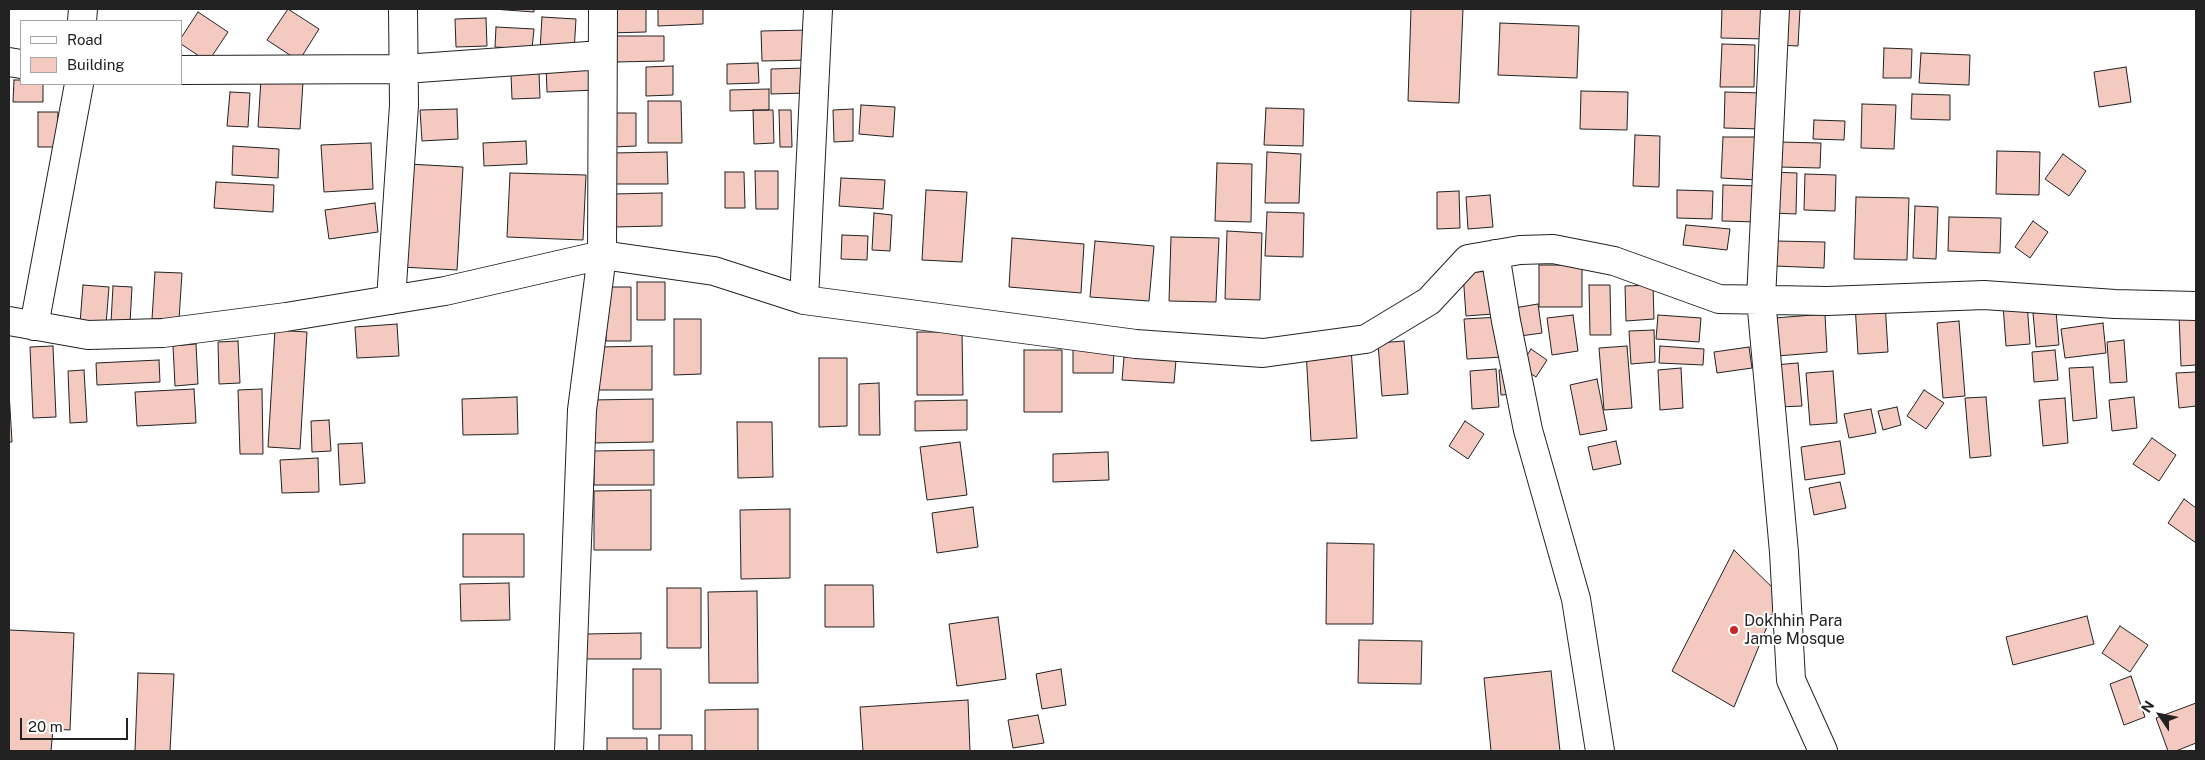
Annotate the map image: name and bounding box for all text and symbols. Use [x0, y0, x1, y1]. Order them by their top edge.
legend [20, 20, 182, 85]
text: Road [67, 31, 103, 48]
text: Building [67, 56, 125, 73]
place label: Dokhhin Para Jame Mosque [1744, 611, 1845, 649]
marker: Dokhhin Para Jame Mosque [1728, 624, 1740, 636]
north arrow [2135, 690, 2185, 740]
text: N [2138, 698, 2157, 716]
scale bar [22, 708, 130, 740]
text: 20 m [28, 718, 63, 735]

